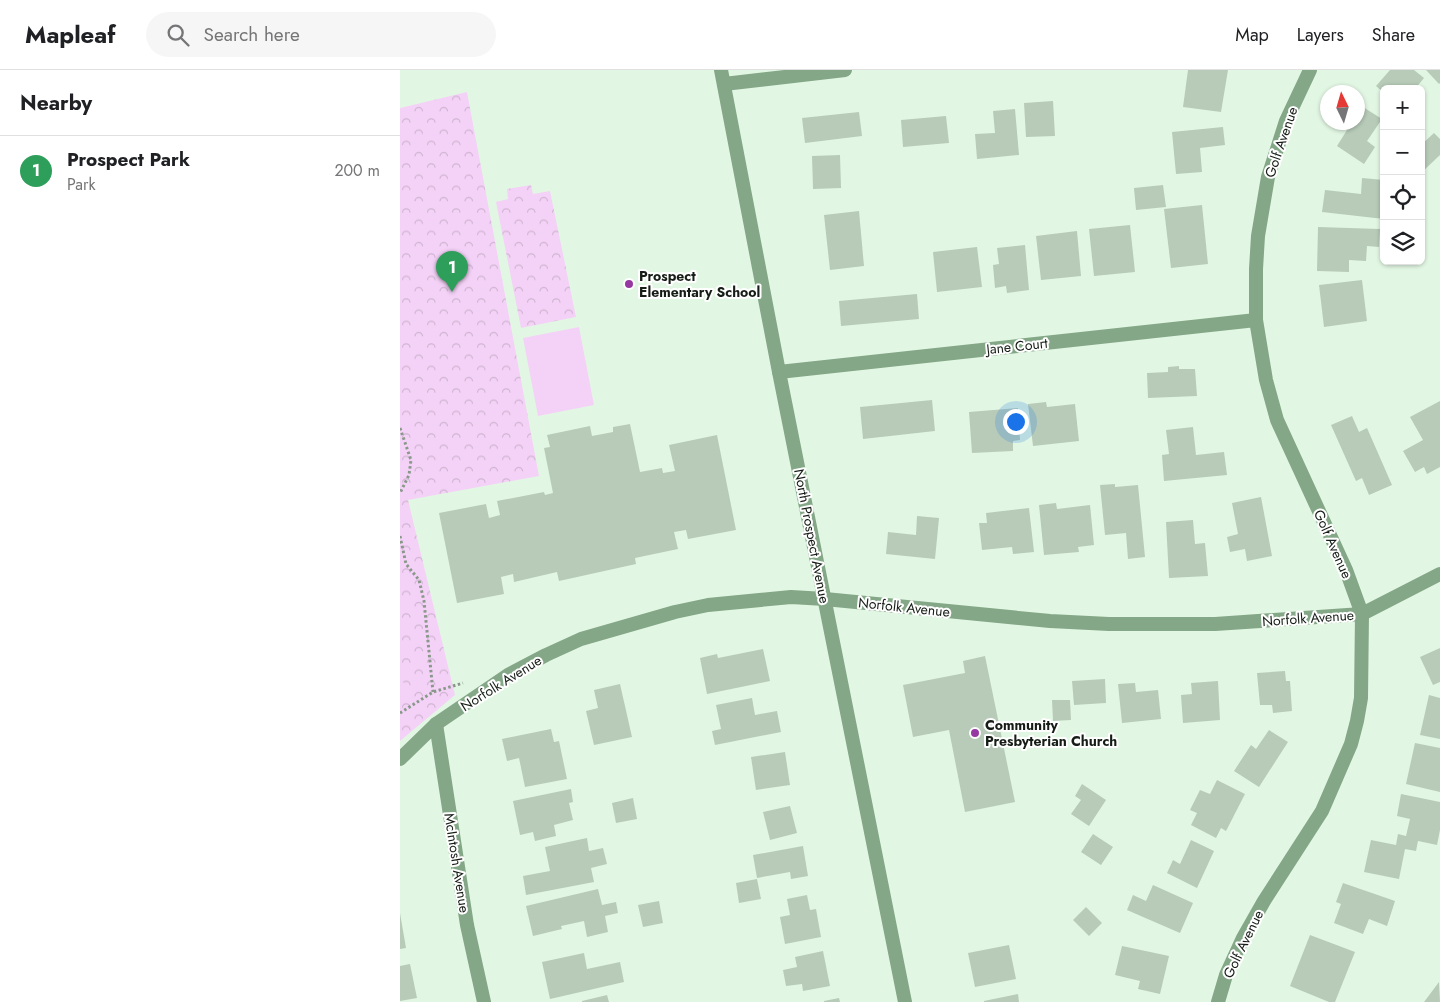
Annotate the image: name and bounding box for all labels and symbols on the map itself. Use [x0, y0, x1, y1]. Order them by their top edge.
north arrow [1320, 85, 1365, 130]
street label: Golf Avenue [1260, 104, 1302, 180]
pin: 1 [436, 251, 468, 292]
place label: Prospect Elementary School [639, 266, 760, 302]
marker: Prospect Elementary School [623, 278, 635, 290]
street label: Jane Court [983, 333, 1049, 359]
your location [1003, 409, 1029, 435]
street label: North Prospect Avenue [789, 467, 835, 605]
street label: Golf Avenue [1309, 506, 1357, 582]
street label: Norfolk Avenue [857, 592, 951, 622]
street label: Norfolk Avenue [1261, 605, 1355, 631]
street label: Norfolk Avenue [457, 650, 545, 716]
place label: Community Presbyterian Church [985, 715, 1117, 751]
marker: Community Presbyterian Church [969, 727, 981, 739]
street label: McIntosh Avenue [439, 812, 475, 914]
street label: Golf Avenue [1218, 907, 1268, 981]

